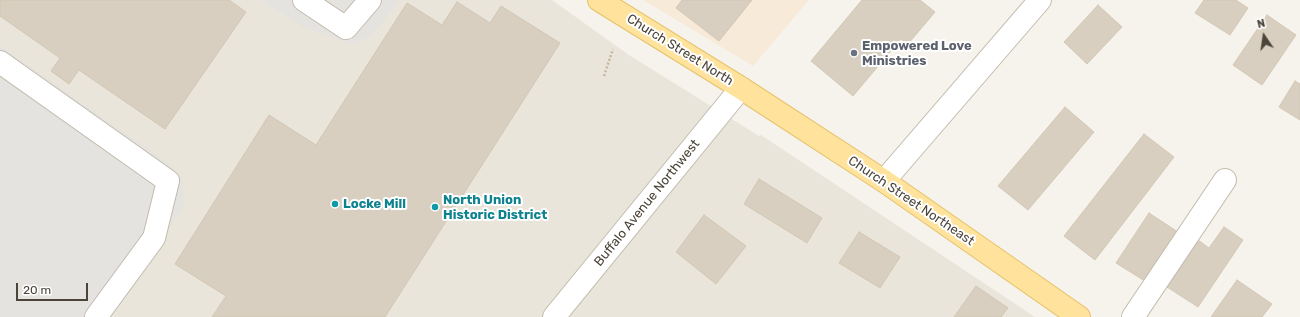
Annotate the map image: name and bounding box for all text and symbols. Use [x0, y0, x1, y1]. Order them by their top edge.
street label: Church Street North [624, 11, 736, 89]
north arrow [1244, 16, 1284, 56]
text: N [1256, 17, 1267, 31]
place label: Empowered Love Ministries [862, 38, 972, 69]
marker: Empowered Love Ministries [849, 48, 859, 58]
street label: Buffalo Avenue Northwest [591, 136, 703, 270]
street label: Church Street Northeast [845, 153, 977, 249]
place label: North Union Historic District [443, 192, 547, 223]
place label: Locke Mill [343, 196, 406, 212]
marker: Locke Mill [330, 199, 340, 209]
marker: North Union Historic District [430, 202, 440, 212]
scale bar [18, 275, 90, 301]
text: 20 m [23, 283, 51, 297]

